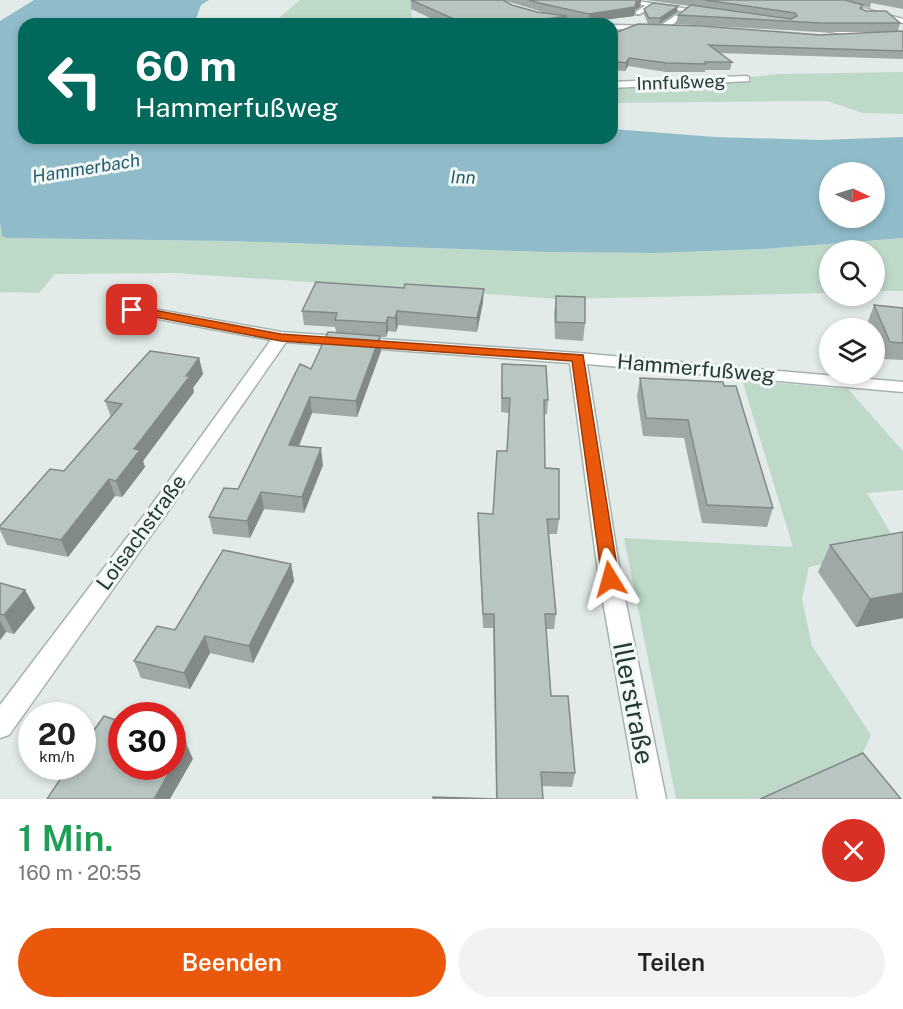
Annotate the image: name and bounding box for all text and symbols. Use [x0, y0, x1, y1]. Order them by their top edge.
text: 60 m [135, 41, 237, 90]
icon: left [36, 42, 114, 120]
street label: Innfußweg [636, 70, 726, 94]
text: Hammerfußweg [135, 91, 339, 123]
water label: Hammerbach [31, 149, 141, 187]
north arrow [819, 162, 885, 228]
map controls [819, 162, 885, 384]
water label: Inn [450, 166, 476, 188]
button: search [819, 240, 885, 306]
pin [106, 284, 157, 335]
icon: arrive [115, 293, 148, 326]
button: layers [819, 318, 885, 384]
street label: Hammerfußweg [616, 349, 776, 387]
street label: Loisachstraße [91, 469, 191, 595]
position arrow [578, 547, 642, 611]
street label: Illerstraße [607, 639, 661, 767]
speed limit sign: 30 [108, 702, 186, 780]
text: 20 [38, 716, 76, 752]
text: km/h [39, 748, 75, 765]
text: 1 Min. [18, 817, 114, 859]
button: close [822, 819, 885, 882]
text: 160 m · 20:55 [18, 861, 141, 885]
button: Beenden [18, 928, 446, 997]
button: Teilen [458, 928, 885, 997]

